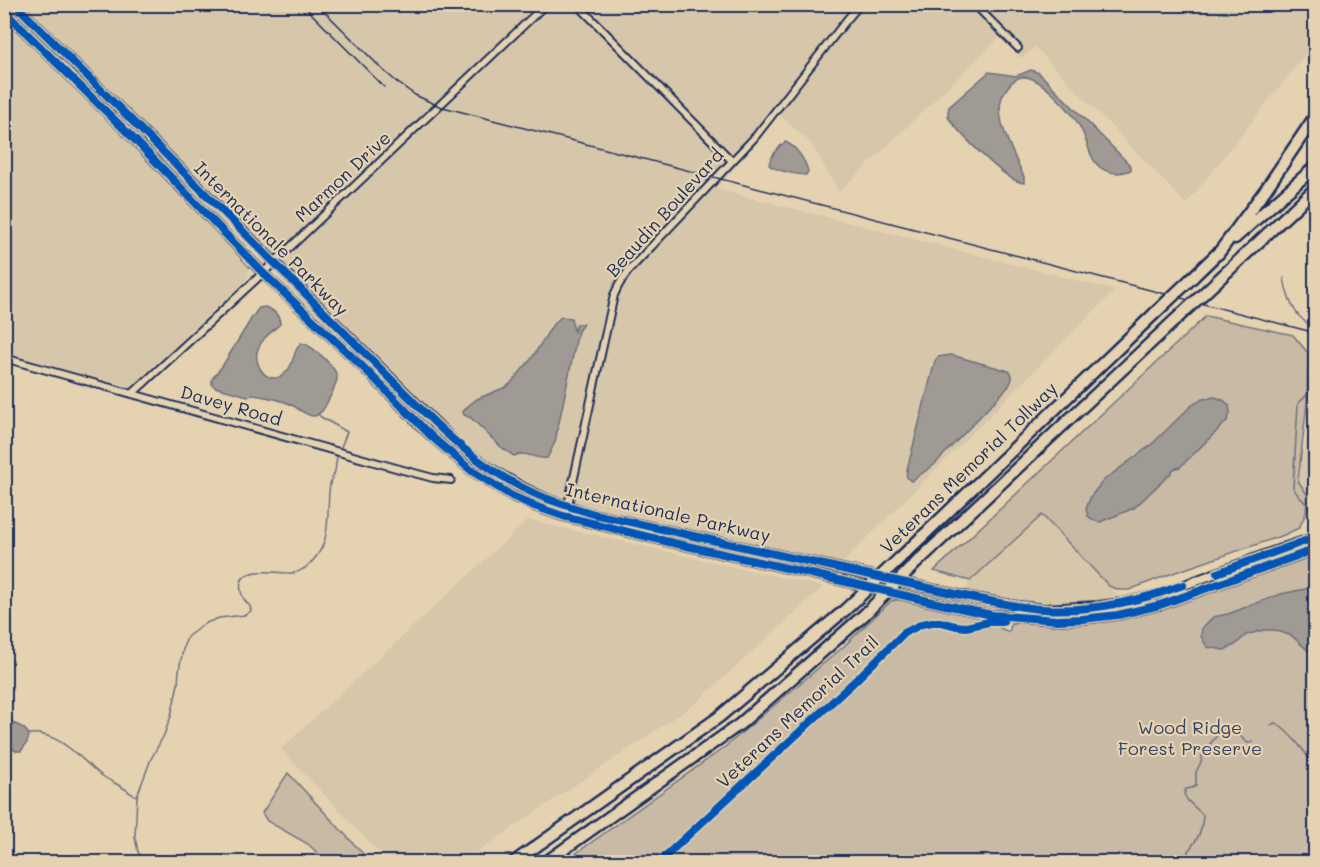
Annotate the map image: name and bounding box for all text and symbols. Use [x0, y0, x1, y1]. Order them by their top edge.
street label: Marmon Drive [289, 126, 395, 227]
street label: Beaudin Boulevard [600, 143, 728, 282]
street label: Internationale Parkway [189, 156, 354, 321]
street label: Veterans Memorial Tollway [875, 376, 1062, 558]
street label: Davey Road [178, 379, 285, 431]
street label: Internationale Parkway [564, 477, 773, 547]
street label: Veterans Memorial Trail [711, 630, 884, 793]
park label: Wood Ridge Forest Preserve [1118, 715, 1262, 760]

